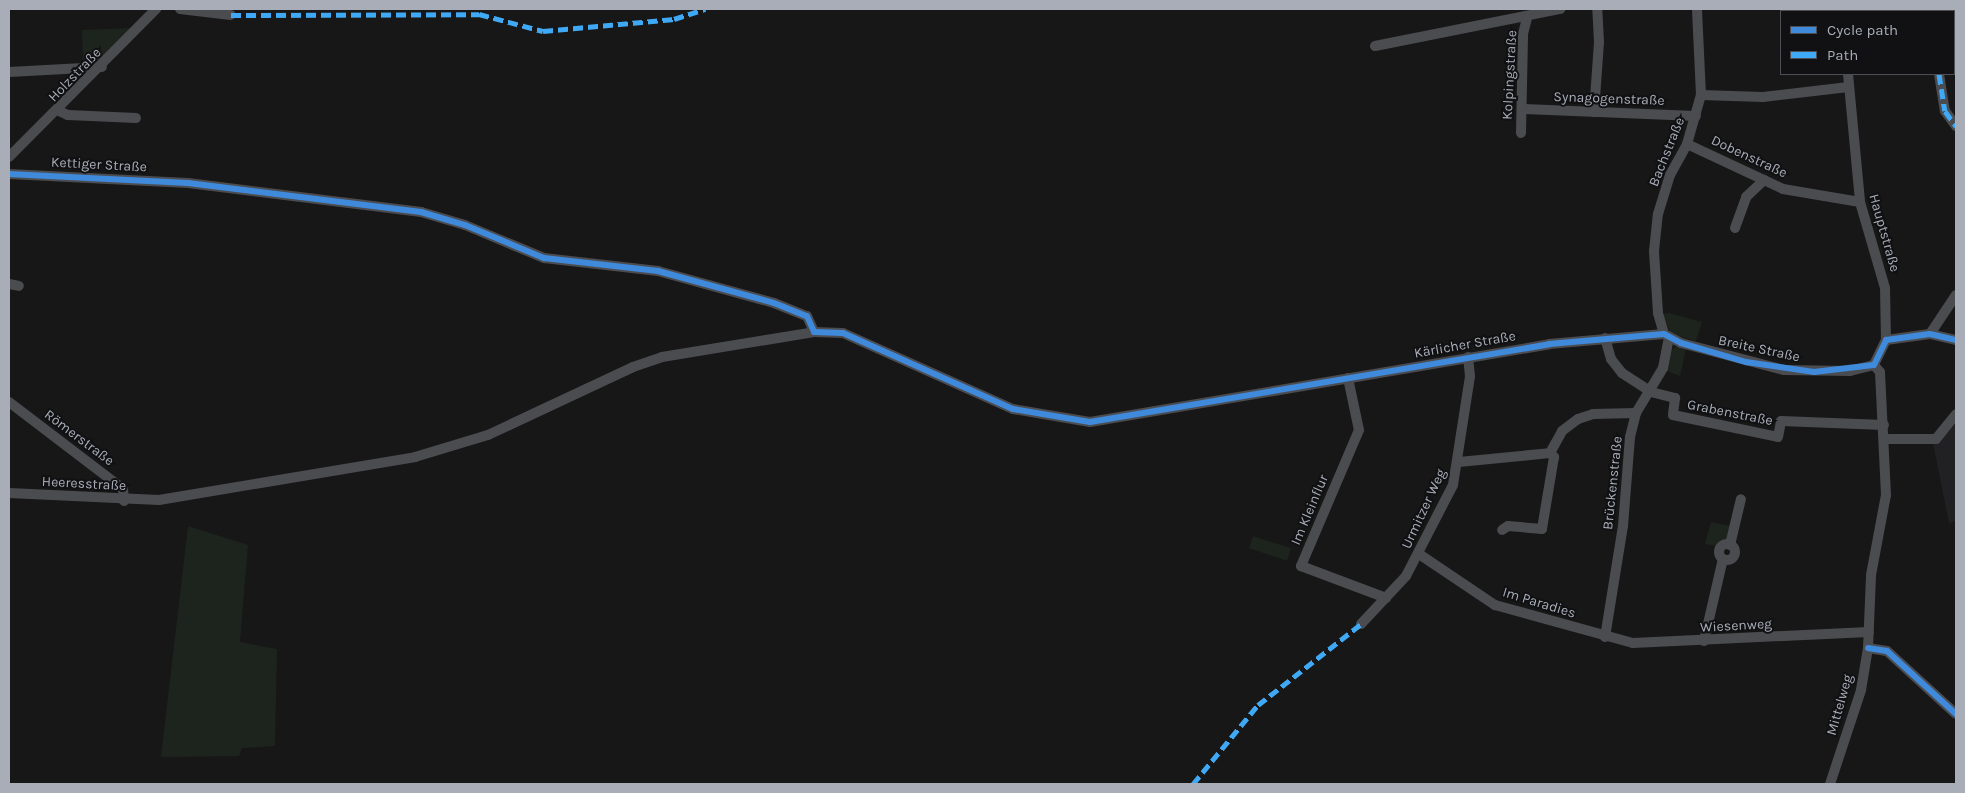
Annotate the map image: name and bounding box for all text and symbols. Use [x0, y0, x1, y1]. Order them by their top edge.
legend [1780, 10, 1955, 75]
text: Cycle path [1827, 21, 1898, 39]
street label: Kolpingstraße [1499, 30, 1521, 120]
street label: Holzstraße [45, 44, 105, 106]
text: Path [1827, 46, 1858, 64]
street label: Synagogenstraße [1553, 89, 1665, 109]
street label: Bachstraße [1645, 115, 1689, 189]
street label: Dobenstraße [1708, 132, 1790, 182]
street label: Kettiger Straße [51, 154, 147, 176]
street label: Hauptstraße [1865, 192, 1903, 274]
street label: Kärlicher Straße [1413, 328, 1517, 362]
street label: Breite Straße [1717, 332, 1801, 366]
street label: Grabenstraße [1686, 396, 1774, 430]
street label: Römerstraße [41, 406, 117, 470]
street label: Brückenstraße [1600, 435, 1626, 531]
street label: Urmitzer Weg [1398, 466, 1450, 552]
street label: Im Kleinflur [1288, 472, 1332, 548]
street label: Heeresstraße [41, 473, 127, 495]
street label: Im Paradies [1500, 584, 1578, 622]
street label: Wiesenweg [1700, 616, 1772, 636]
street label: Mittelweg [1823, 672, 1857, 738]

